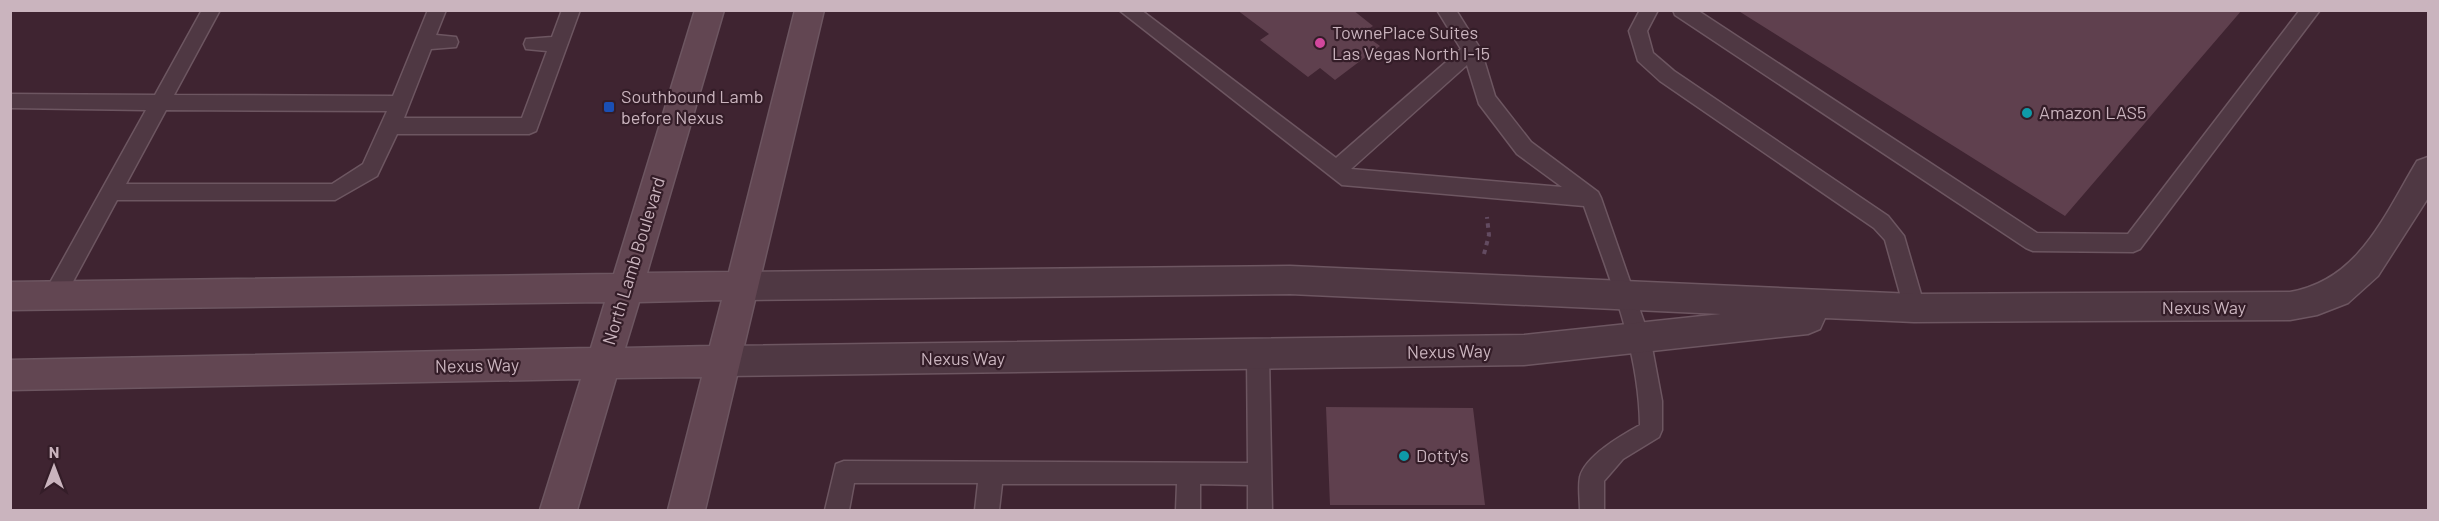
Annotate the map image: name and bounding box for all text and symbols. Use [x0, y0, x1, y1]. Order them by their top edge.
place label: TownePlace Suites Las Vegas North I-15 [1332, 21, 1490, 64]
marker: TownePlace Suites Las Vegas North I-15 [1313, 36, 1327, 50]
place label: Southbound Lamb before Nexus [621, 85, 764, 128]
marker: Southbound Lamb before Nexus [602, 100, 616, 114]
place label: Amazon LAS5 [2039, 101, 2146, 123]
marker: Amazon LAS5 [2020, 106, 2034, 120]
street label: North Lamb Boulevard [597, 174, 669, 347]
street label: Nexus Way [2162, 296, 2246, 318]
street label: Nexus Way [1407, 339, 1491, 363]
street label: Nexus Way [921, 347, 1005, 369]
street label: Nexus Way [435, 353, 519, 377]
north arrow [24, 437, 84, 497]
text: N [49, 442, 59, 461]
place label: Dotty's [1416, 444, 1469, 466]
marker: Dotty's [1397, 449, 1411, 463]

